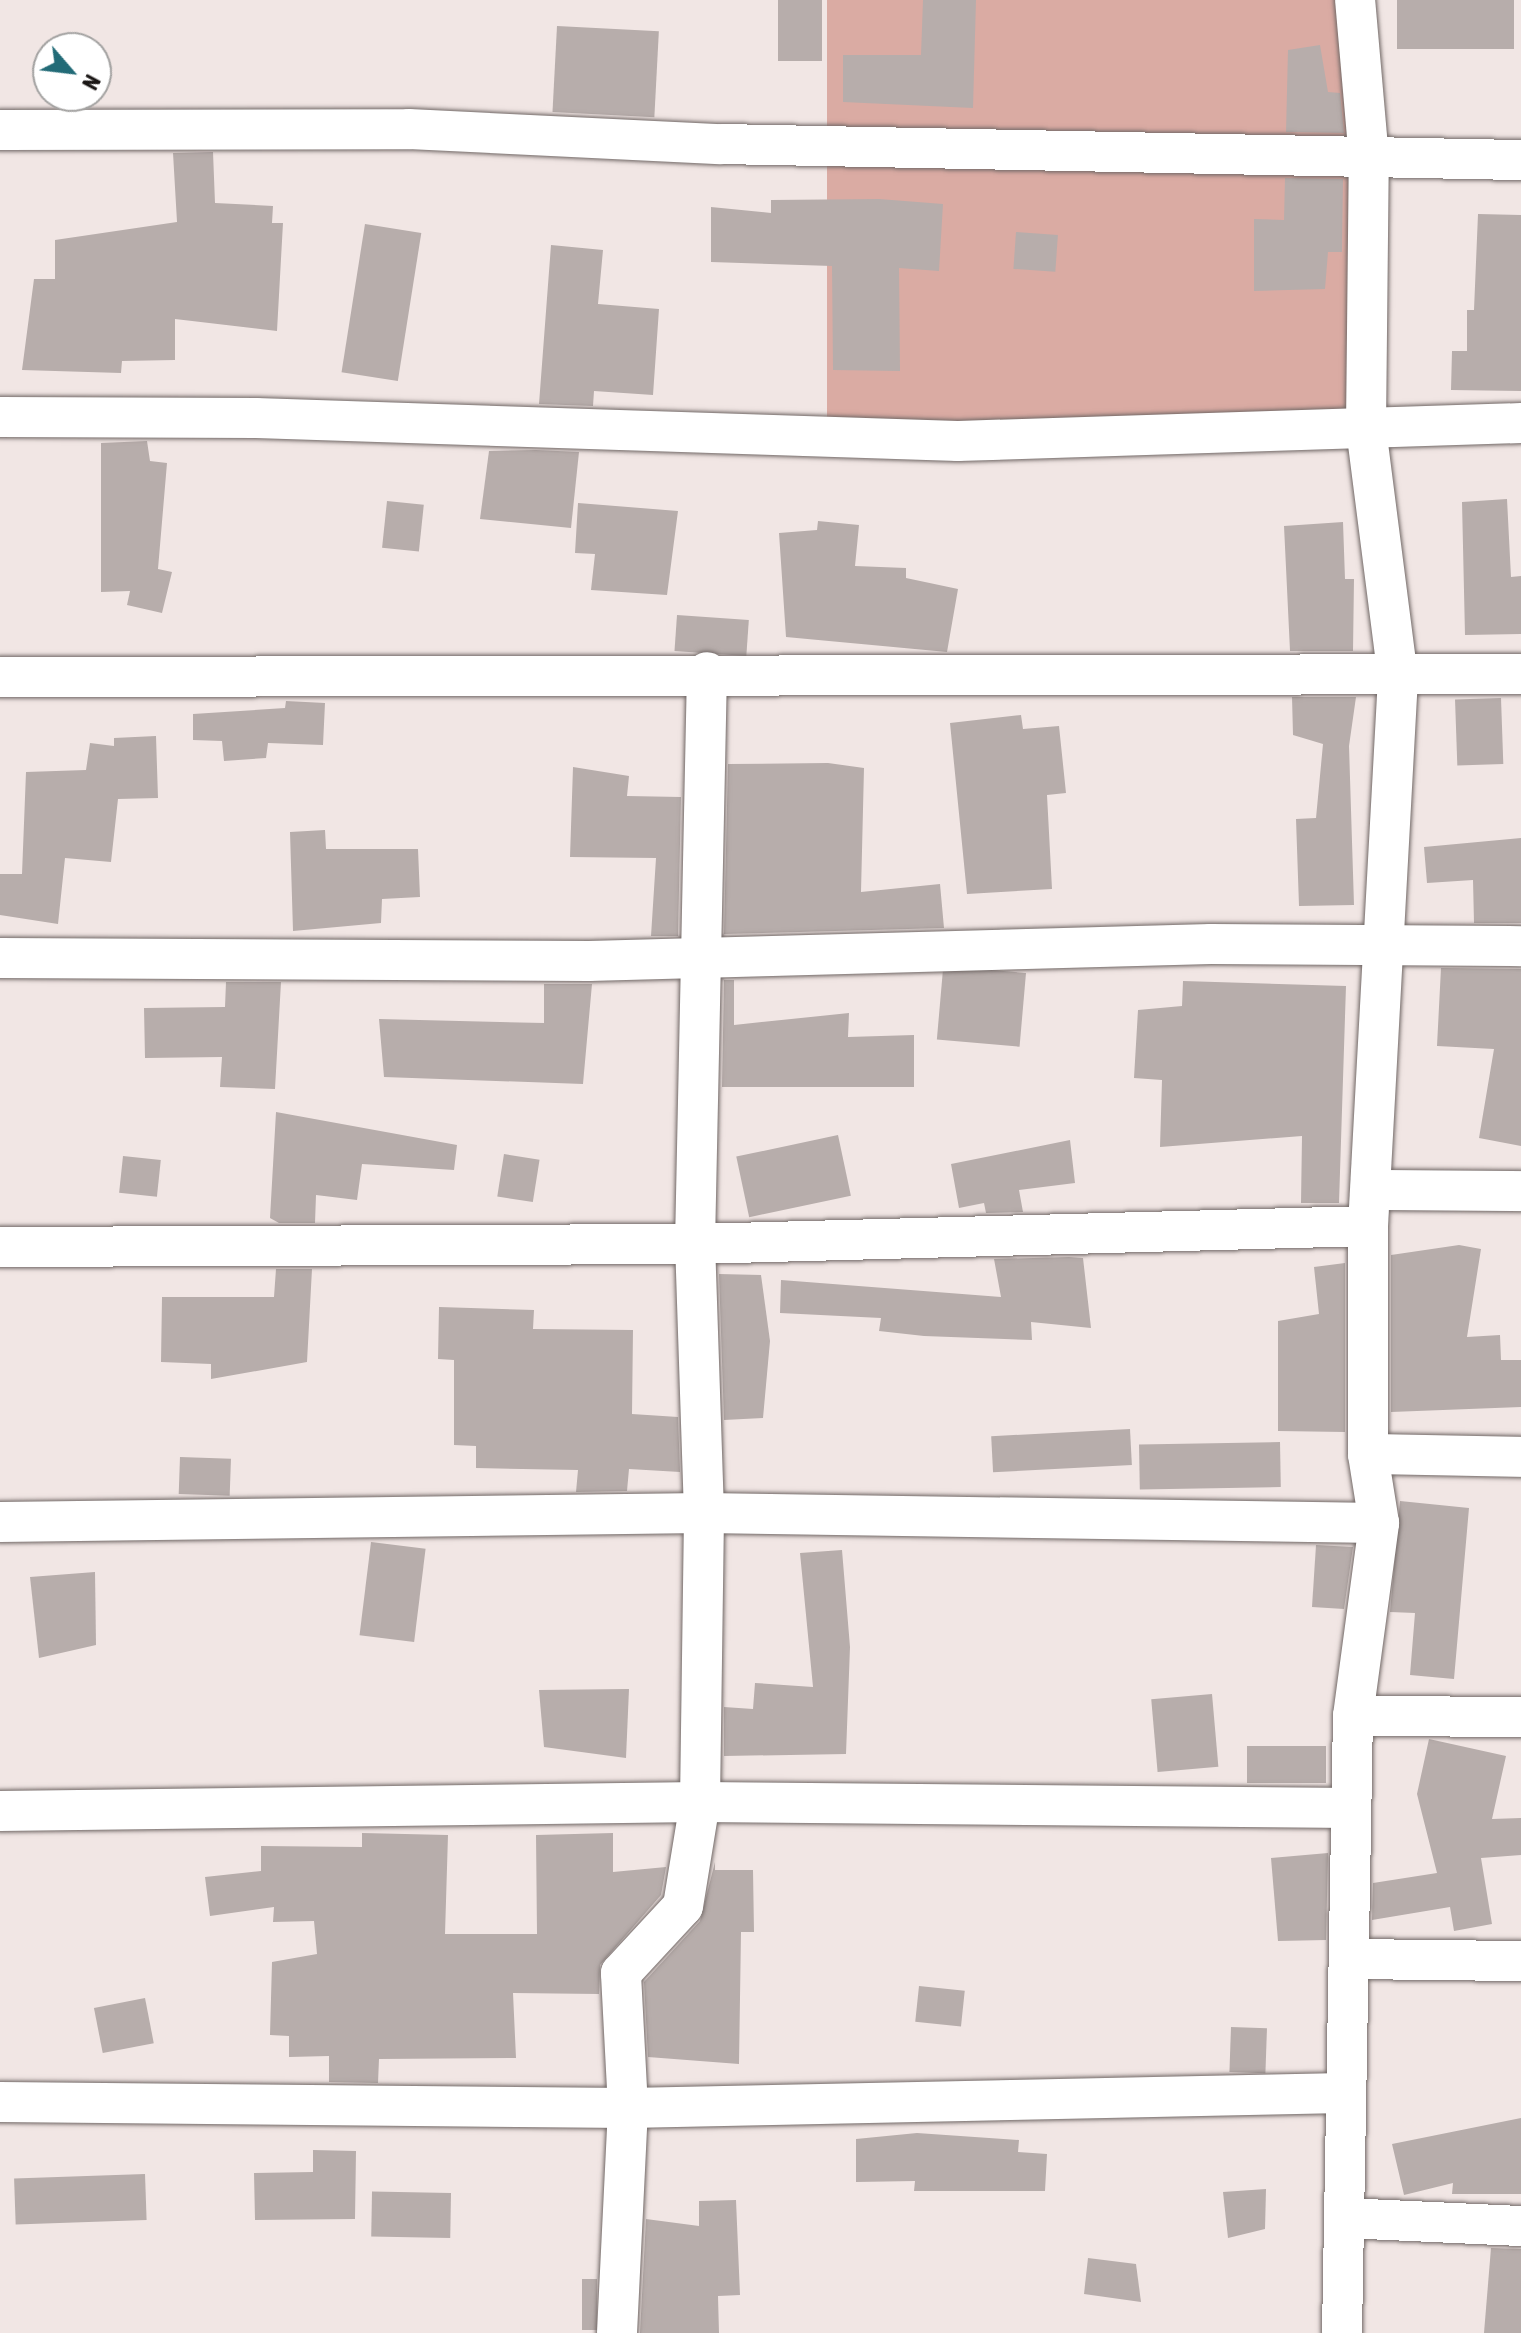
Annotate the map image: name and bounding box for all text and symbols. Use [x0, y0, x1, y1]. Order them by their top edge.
north arrow [32, 32, 112, 112]
text: N [77, 70, 106, 94]

